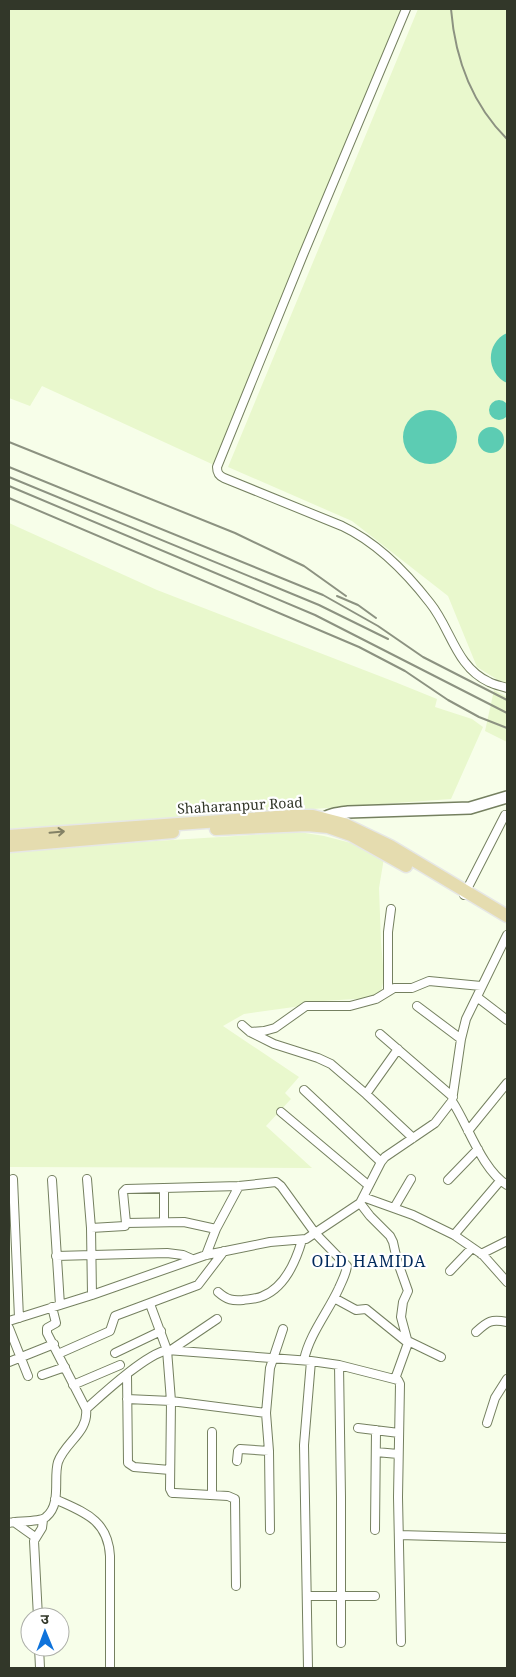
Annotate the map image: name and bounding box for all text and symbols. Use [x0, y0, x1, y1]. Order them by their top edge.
street label: Shaharanpur Road [177, 792, 304, 818]
one-way arrow [49, 827, 65, 837]
district label: OLD HAMIDA [311, 1250, 427, 1272]
north arrow [20, 1607, 70, 1657]
text: उ [40, 1609, 50, 1628]

